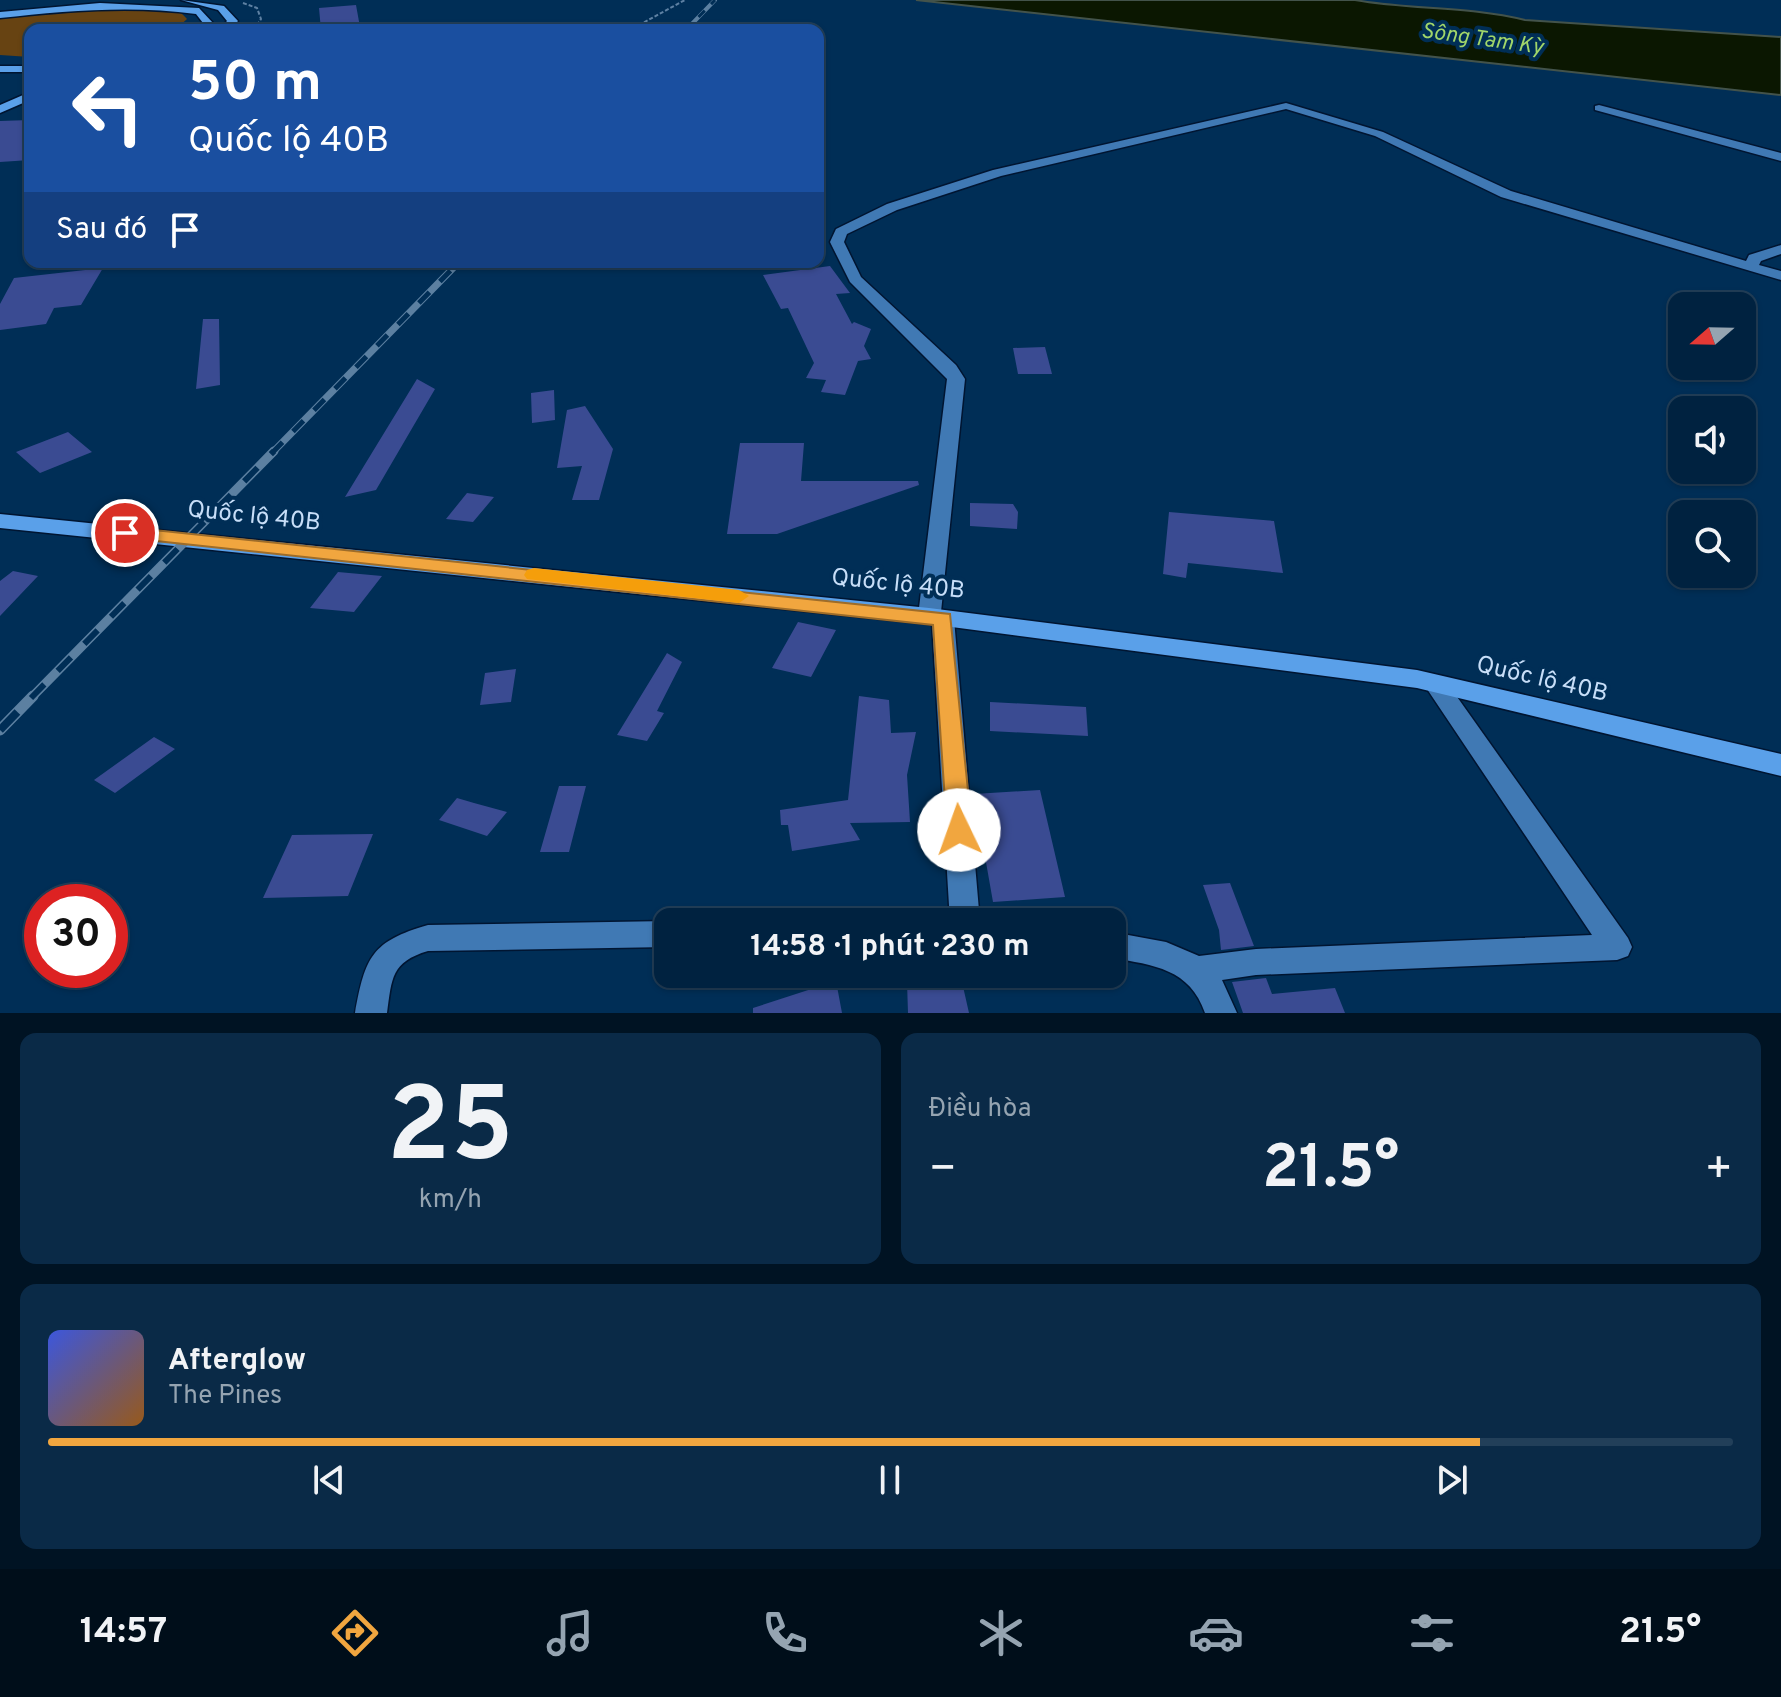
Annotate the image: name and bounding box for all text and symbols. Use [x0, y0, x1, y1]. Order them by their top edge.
water label: Sông Tam Kỳ [1419, 18, 1547, 62]
text: 50 m [188, 50, 322, 120]
icon: left [56, 56, 160, 160]
text: Quốc lộ 40B [188, 119, 389, 165]
icon: arrive [163, 208, 207, 252]
text: Sau đó [56, 212, 147, 249]
north arrow [1668, 292, 1756, 380]
map controls [1668, 292, 1756, 588]
button: sound [1668, 396, 1756, 484]
street label: Quốc lộ 40B [186, 494, 322, 539]
pin [91, 499, 159, 567]
button: search [1668, 500, 1756, 588]
icon: arrive [103, 511, 147, 555]
street label: Quốc lộ 40B [830, 562, 966, 607]
street label: Quốc lộ 40B [1473, 649, 1611, 710]
position arrow [917, 788, 1001, 872]
speed limit sign: 30 [24, 884, 128, 988]
text: 14:58 · 1 phút · 230 m [750, 929, 1030, 966]
text: 25 [387, 1066, 514, 1198]
text: Điều hòa [929, 1093, 1031, 1126]
text: 21.5° [1262, 1133, 1399, 1209]
text: − [929, 1143, 957, 1199]
text: + [1705, 1143, 1733, 1199]
text: km/h [419, 1184, 482, 1217]
text: Afterglow [168, 1343, 306, 1380]
text: The Pines [168, 1380, 282, 1413]
icon: previous [307, 1458, 351, 1502]
icon: pause [868, 1458, 912, 1502]
icon: next [1430, 1458, 1474, 1502]
icon: directions [327, 1605, 383, 1661]
icon: music [542, 1605, 598, 1661]
icon: phone [757, 1605, 813, 1661]
icon: climate [973, 1605, 1029, 1661]
icon: car [1188, 1605, 1244, 1661]
icon: filters [1404, 1605, 1460, 1661]
text: 14:57 [80, 1610, 167, 1656]
text: 21.5° [1619, 1610, 1701, 1656]

